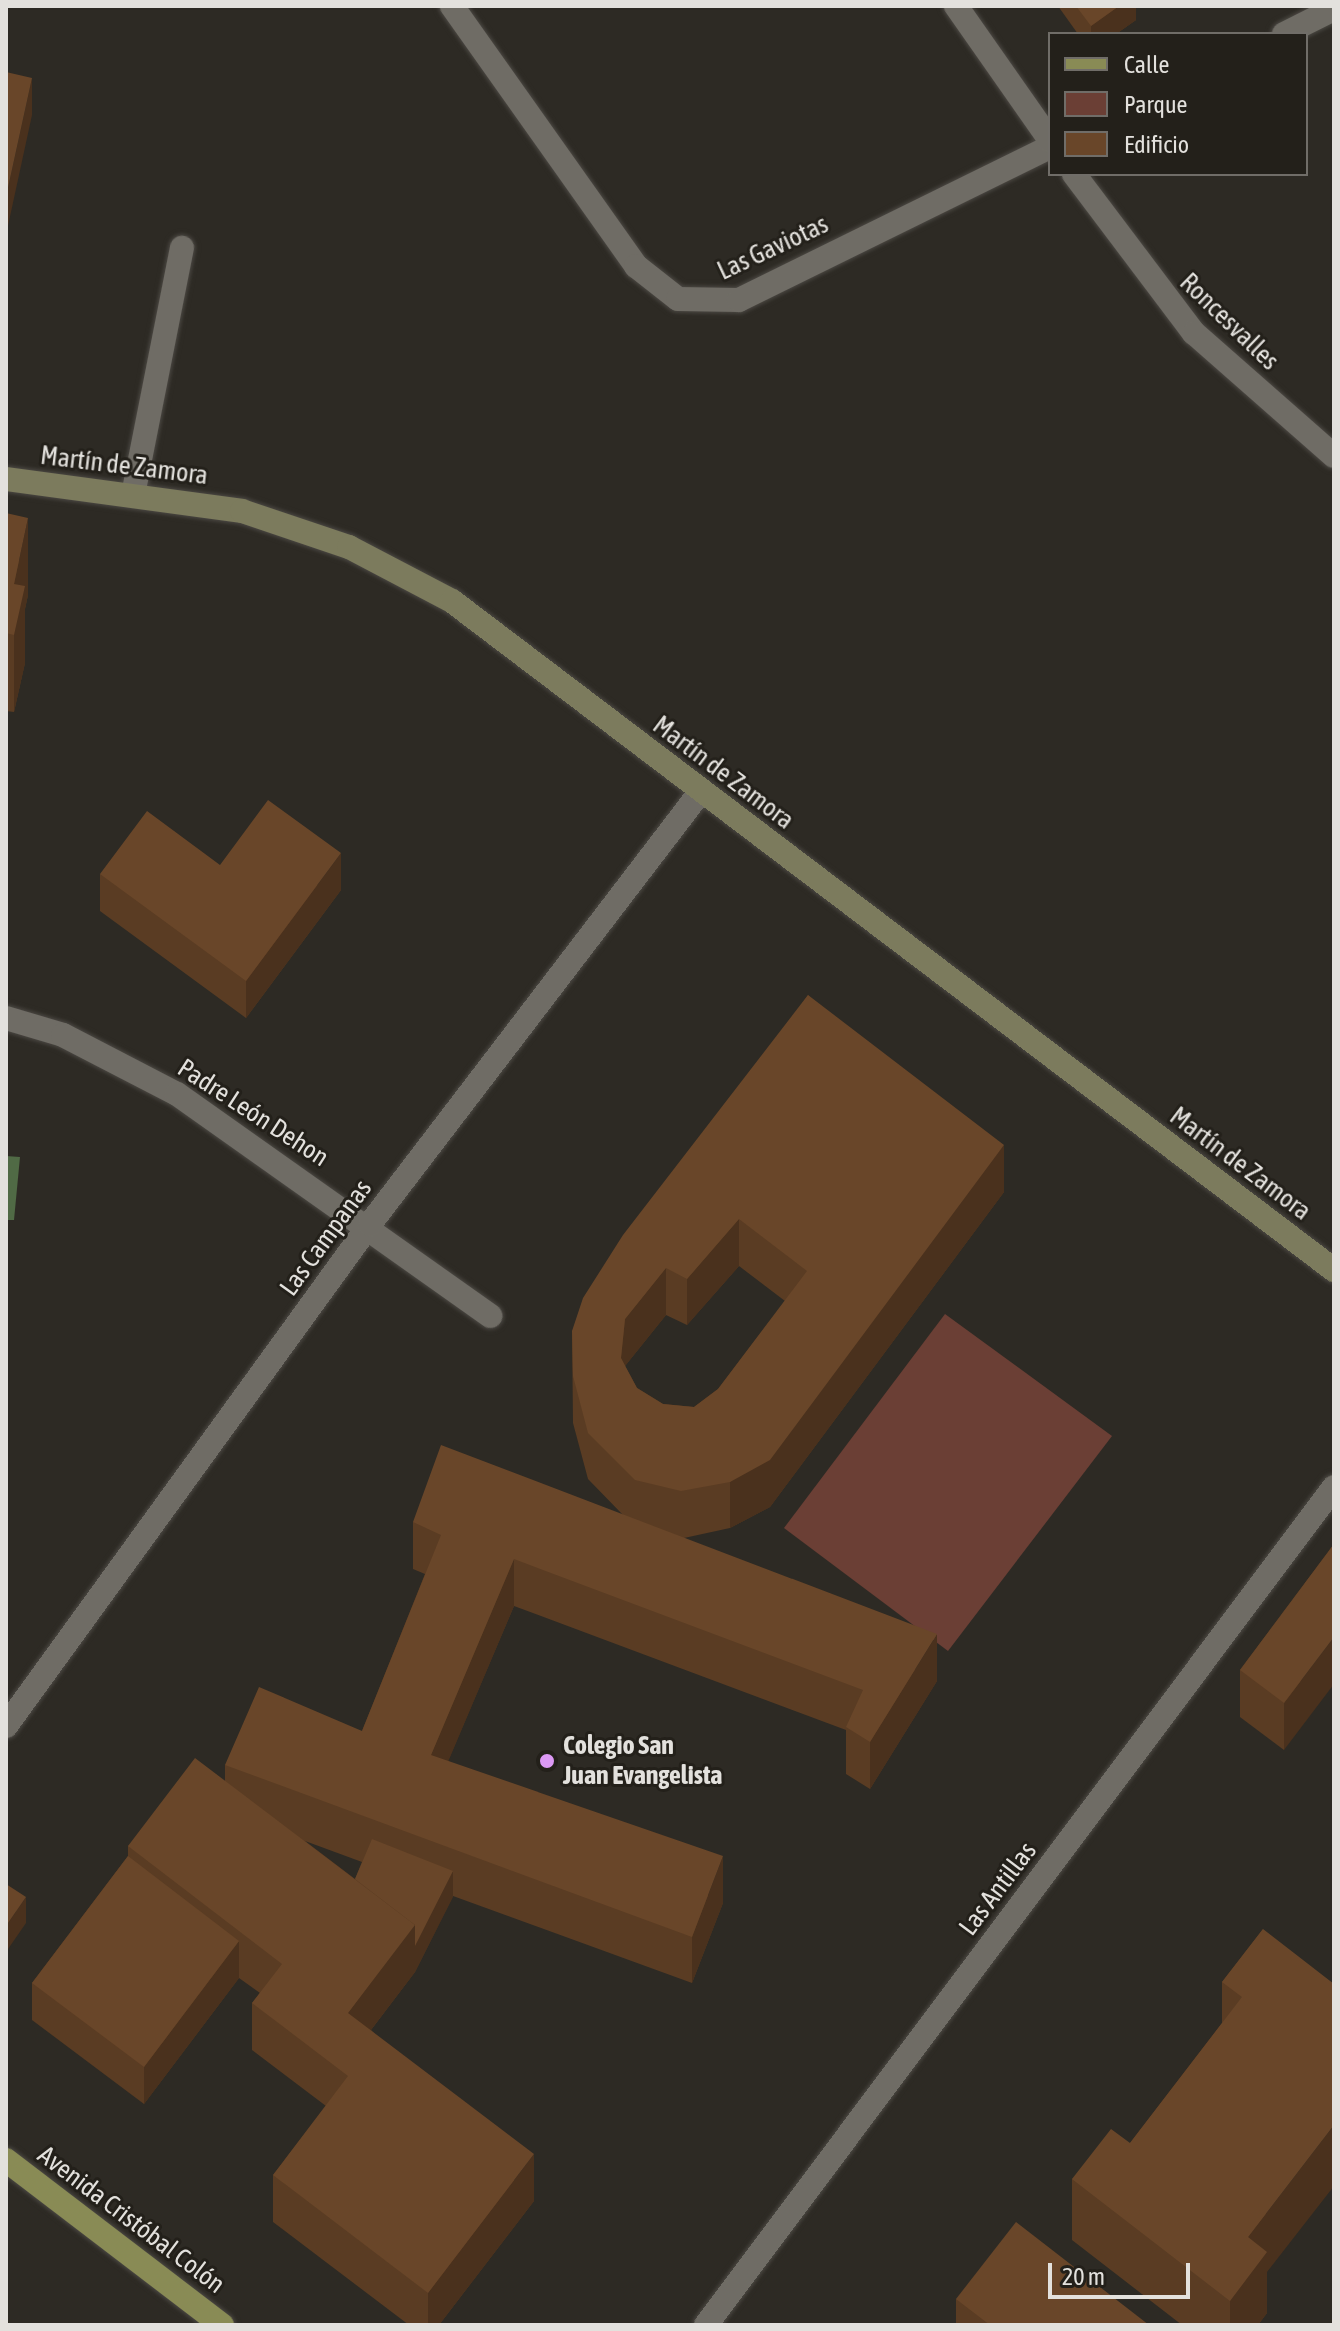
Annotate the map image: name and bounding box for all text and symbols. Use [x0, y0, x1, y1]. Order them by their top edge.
legend [1048, 32, 1308, 176]
text: Calle [1124, 51, 1169, 78]
text: Parque [1124, 91, 1187, 118]
text: Edificio [1124, 131, 1189, 158]
street label: Las Gaviotas [713, 209, 833, 287]
street label: Roncesvalles [1173, 267, 1285, 377]
street label: Martín de Zamora [39, 440, 209, 492]
street label: Martín de Zamora [646, 710, 800, 836]
street label: Padre León Dehon [172, 1053, 334, 1173]
street label: Martín de Zamora [1163, 1101, 1317, 1227]
street label: Las Campanas [273, 1174, 379, 1302]
place label: Colegio San Juan Evangelista [563, 1730, 722, 1792]
marker: Colegio San Juan Evangelista [538, 1752, 556, 1770]
street label: Las Antillas [953, 1836, 1043, 1942]
street label: Avenida Cristóbal Colón [31, 2140, 231, 2300]
scale bar [1052, 2247, 1194, 2297]
text: 20 m [1062, 2263, 1105, 2290]

